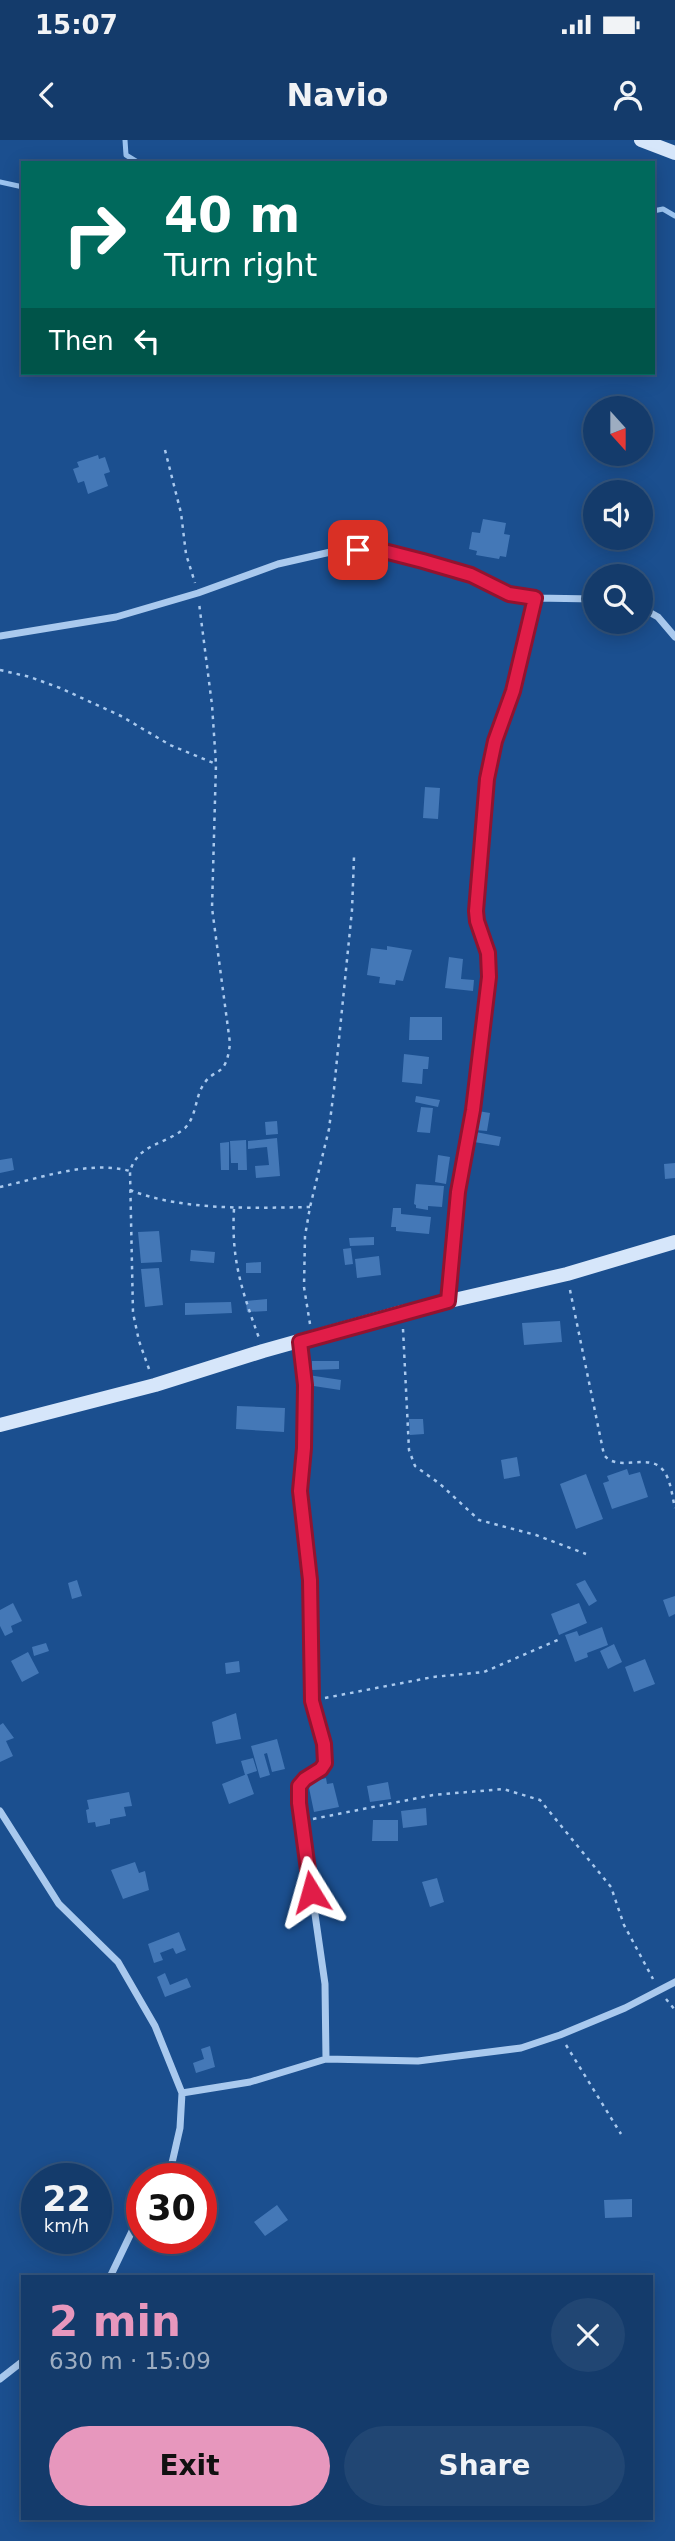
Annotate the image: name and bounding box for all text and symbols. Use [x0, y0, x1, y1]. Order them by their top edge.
text: 15:07 [35, 10, 118, 40]
icon: back [28, 76, 66, 114]
text: Navio [286, 76, 389, 114]
icon: person [609, 76, 647, 114]
text: 40 m [164, 187, 300, 244]
icon: right [49, 189, 140, 280]
text: Turn right [164, 246, 317, 284]
icon: left [128, 322, 166, 360]
text: Then [49, 326, 114, 356]
north arrow [583, 396, 653, 466]
map controls [583, 396, 653, 634]
button: sound [583, 480, 653, 550]
pin [328, 520, 388, 580]
icon: arrive [339, 531, 377, 569]
button: search [583, 564, 653, 634]
position arrow [274, 1855, 348, 1929]
speed limit sign: 30 [126, 2163, 217, 2254]
text: 22 [42, 2179, 91, 2219]
text: km/h [44, 2215, 89, 2236]
text: 2 min [49, 2297, 181, 2346]
button: close [551, 2298, 625, 2372]
text: 630 m · 15:09 [49, 2348, 211, 2374]
button: Exit [49, 2426, 330, 2506]
button: Share [344, 2426, 625, 2506]

